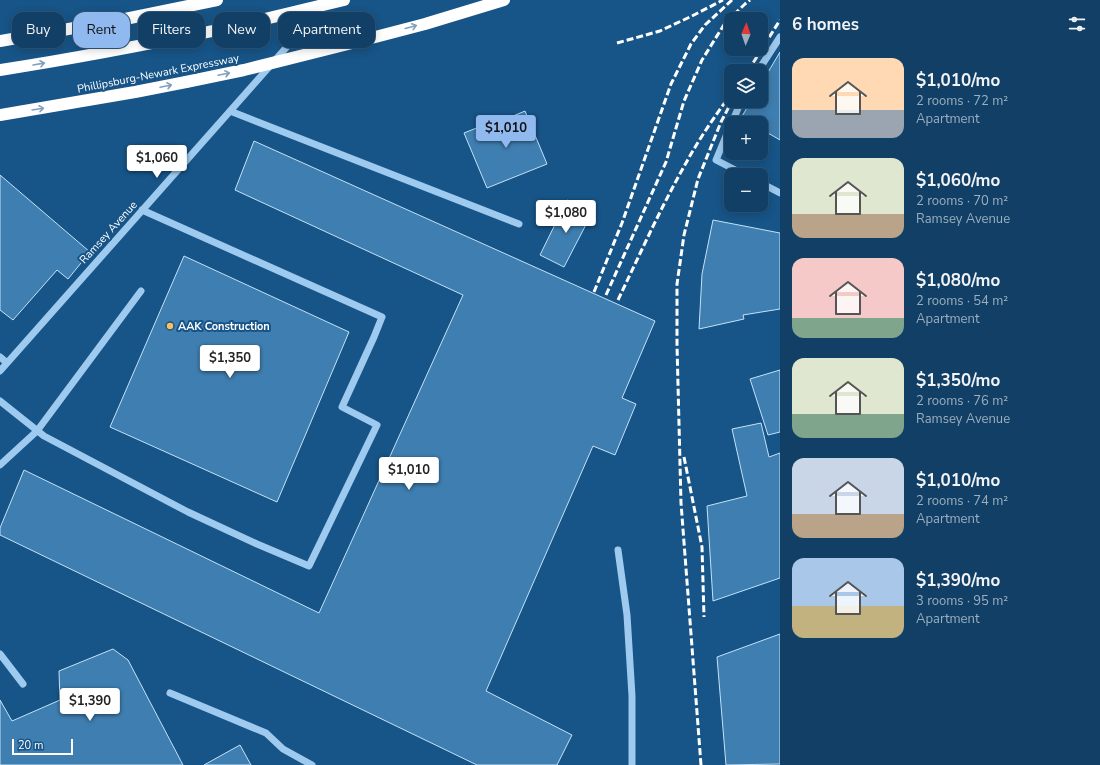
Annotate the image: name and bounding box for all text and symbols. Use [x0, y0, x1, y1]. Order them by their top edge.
chip: Buy [12, 12, 65, 48]
chip: Rent [73, 12, 130, 48]
chip: Filters [138, 12, 205, 48]
chip: New [213, 12, 270, 48]
chip: Apartment [278, 12, 375, 48]
north arrow [724, 12, 768, 56]
map controls [724, 12, 768, 212]
text: 6 homes [792, 13, 859, 36]
icon: filters [1066, 13, 1088, 35]
one-way arrow [404, 23, 417, 31]
street label: Phillipsburg-Newark Expressway [76, 50, 241, 97]
one-way arrow [32, 60, 45, 68]
button: layers [724, 64, 768, 108]
one-way arrow [217, 69, 230, 77]
text: $1,010/mo [916, 69, 1000, 92]
icon: home [824, 74, 872, 122]
one-way arrow [160, 82, 173, 90]
text: 2 rooms · 72 m² [916, 92, 1008, 110]
one-way arrow [32, 105, 45, 113]
text: Apartment [916, 110, 979, 128]
pin: $1,010 [473, 115, 539, 149]
button: + [724, 116, 768, 160]
text: $1,010 [485, 119, 527, 137]
pin: $1,060 [124, 145, 190, 179]
text: $1,060 [136, 149, 178, 167]
button: − [724, 168, 768, 212]
text: $1,060/mo [916, 169, 1000, 192]
icon: home [824, 174, 872, 222]
text: 2 rooms · 70 m² [916, 192, 1008, 210]
street label: Ramsey Avenue [76, 198, 141, 267]
pin: $1,080 [533, 200, 599, 234]
text: $1,080 [545, 204, 587, 222]
text: Ramsey Avenue [916, 210, 1010, 228]
text: $1,080/mo [916, 269, 1000, 292]
icon: home [824, 274, 872, 322]
text: 2 rooms · 54 m² [916, 292, 1008, 310]
text: Apartment [916, 310, 979, 328]
place label: AAK Construction [178, 319, 270, 334]
marker: AAK Construction [165, 321, 175, 331]
pin: $1,350 [197, 345, 263, 379]
text: $1,350 [209, 349, 251, 367]
text: $1,350/mo [916, 369, 1000, 392]
icon: home [824, 374, 872, 422]
text: 2 rooms · 76 m² [916, 392, 1008, 410]
text: Ramsey Avenue [916, 410, 1010, 428]
pin: $1,010 [376, 457, 442, 491]
text: $1,010 [388, 461, 430, 479]
text: $1,010/mo [916, 469, 1000, 492]
icon: home [824, 474, 872, 522]
text: 2 rooms · 74 m² [916, 492, 1008, 510]
text: Apartment [916, 510, 979, 528]
text: $1,390/mo [916, 569, 1000, 592]
icon: home [824, 574, 872, 622]
text: 3 rooms · 95 m² [916, 592, 1008, 610]
text: Apartment [916, 610, 979, 628]
pin: $1,390 [57, 688, 123, 722]
text: $1,390 [69, 692, 111, 710]
scale bar [12, 737, 73, 756]
text: 20 m [18, 738, 43, 753]

